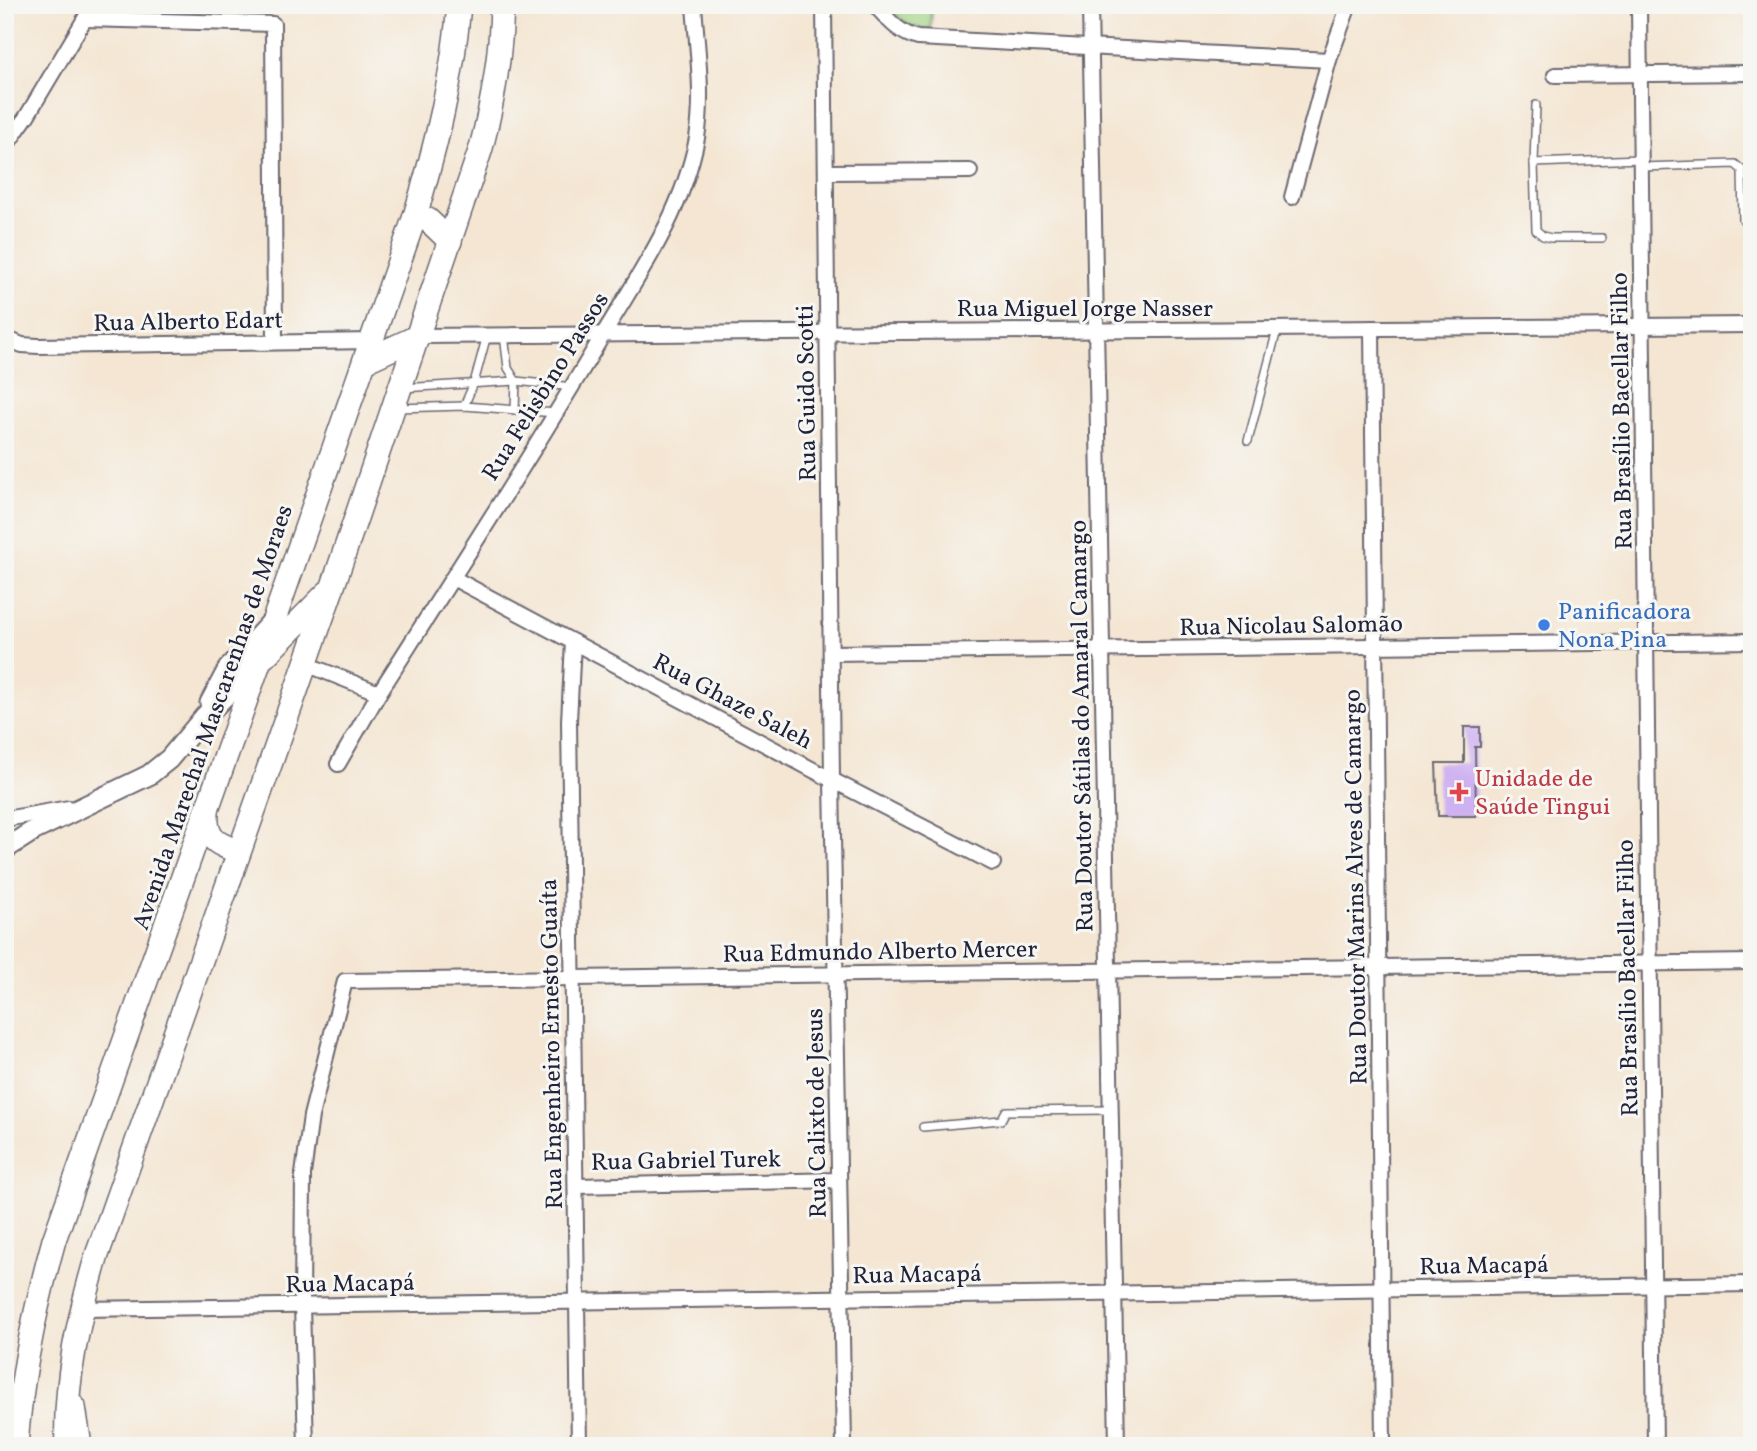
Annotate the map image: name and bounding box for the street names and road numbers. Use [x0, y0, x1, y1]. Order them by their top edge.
street label: Rua Brasílio Bacellar Filho [1604, 272, 1642, 550]
street label: Rua Felisbino Passos [475, 286, 619, 488]
street label: Rua Miguel Jorge Nasser [957, 293, 1213, 327]
street label: Rua Alberto Edart [93, 304, 283, 342]
street label: Rua Guido Scotti [789, 304, 827, 482]
street label: Avenida Marechal Mascarenhas de Moraes [125, 501, 303, 935]
street label: Rua Doutor Sátilas do Amaral Camargo [1062, 520, 1104, 932]
street label: Rua Nicolau Salomão [1179, 608, 1403, 646]
street label: Rua Ghaze Saleh [646, 646, 818, 759]
street label: Rua Doutor Marins Alves de Camargo [1337, 689, 1377, 1085]
street label: Rua Brasílio Bacellar Filho [1610, 839, 1648, 1117]
street label: Rua Engenheiro Ernesto Guaíta [533, 878, 573, 1210]
street label: Rua Edmundo Alberto Mercer [722, 933, 1038, 973]
street label: Rua Calixto de Jesus [799, 1008, 837, 1218]
street label: Rua Gabriel Turek [591, 1143, 781, 1181]
street label: Rua Macapá [1419, 1249, 1549, 1285]
street label: Rua Macapá [852, 1258, 982, 1294]
street label: Rua Macapá [285, 1267, 415, 1303]

